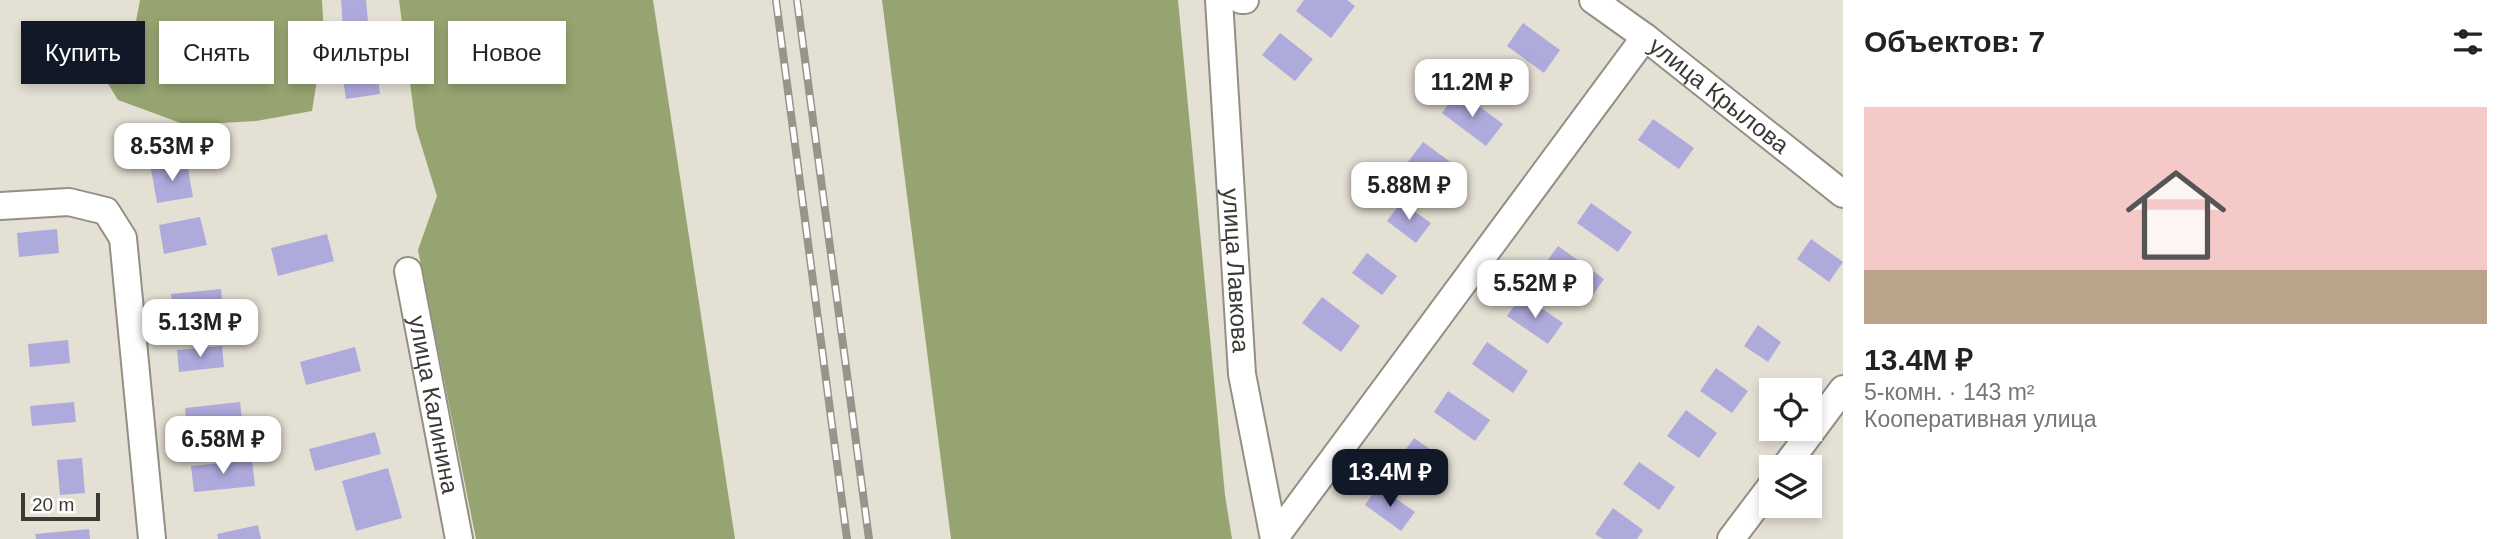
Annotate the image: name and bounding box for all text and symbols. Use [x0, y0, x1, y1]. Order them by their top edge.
chip: Купить [21, 21, 145, 84]
chip: Снять [159, 21, 274, 84]
chip: Фильтры [288, 21, 434, 84]
chip: Новое [448, 21, 566, 84]
icon: filters [2449, 23, 2487, 61]
text: Объектов: 7 [1864, 25, 2045, 58]
street label: улица Крылова [1644, 31, 1795, 159]
pin: 11.2M ₽ [1407, 60, 1537, 119]
text: 11.2M ₽ [1431, 69, 1513, 95]
pin: 8.53M ₽ [107, 124, 237, 183]
text: 8.53M ₽ [130, 133, 214, 159]
icon: home [2113, 152, 2239, 278]
pin: 5.88M ₽ [1344, 162, 1474, 222]
text: 5.88M ₽ [1367, 172, 1451, 198]
street label: улица Лавкова [1218, 188, 1255, 354]
pin: 5.52M ₽ [1470, 260, 1600, 320]
text: 5.52M ₽ [1493, 270, 1577, 296]
pin: 5.13M ₽ [135, 300, 265, 359]
text: 5.13M ₽ [158, 309, 242, 335]
street label: улица Калинина [404, 313, 464, 496]
text: 13.4M ₽ [1864, 343, 1973, 376]
map controls [1759, 378, 1822, 518]
button: locate [1759, 378, 1822, 441]
text: 5-комн. · 143 m² [1864, 379, 2035, 405]
text: Кооперативная улица [1864, 406, 2096, 432]
pin: 6.58M ₽ [158, 416, 288, 476]
text: 6.58M ₽ [181, 426, 265, 452]
pin: 13.4M ₽ [1325, 449, 1455, 509]
button: layers [1759, 455, 1822, 518]
text: 13.4M ₽ [1348, 459, 1432, 485]
scale bar [21, 490, 100, 522]
text: 20 m [32, 494, 74, 515]

